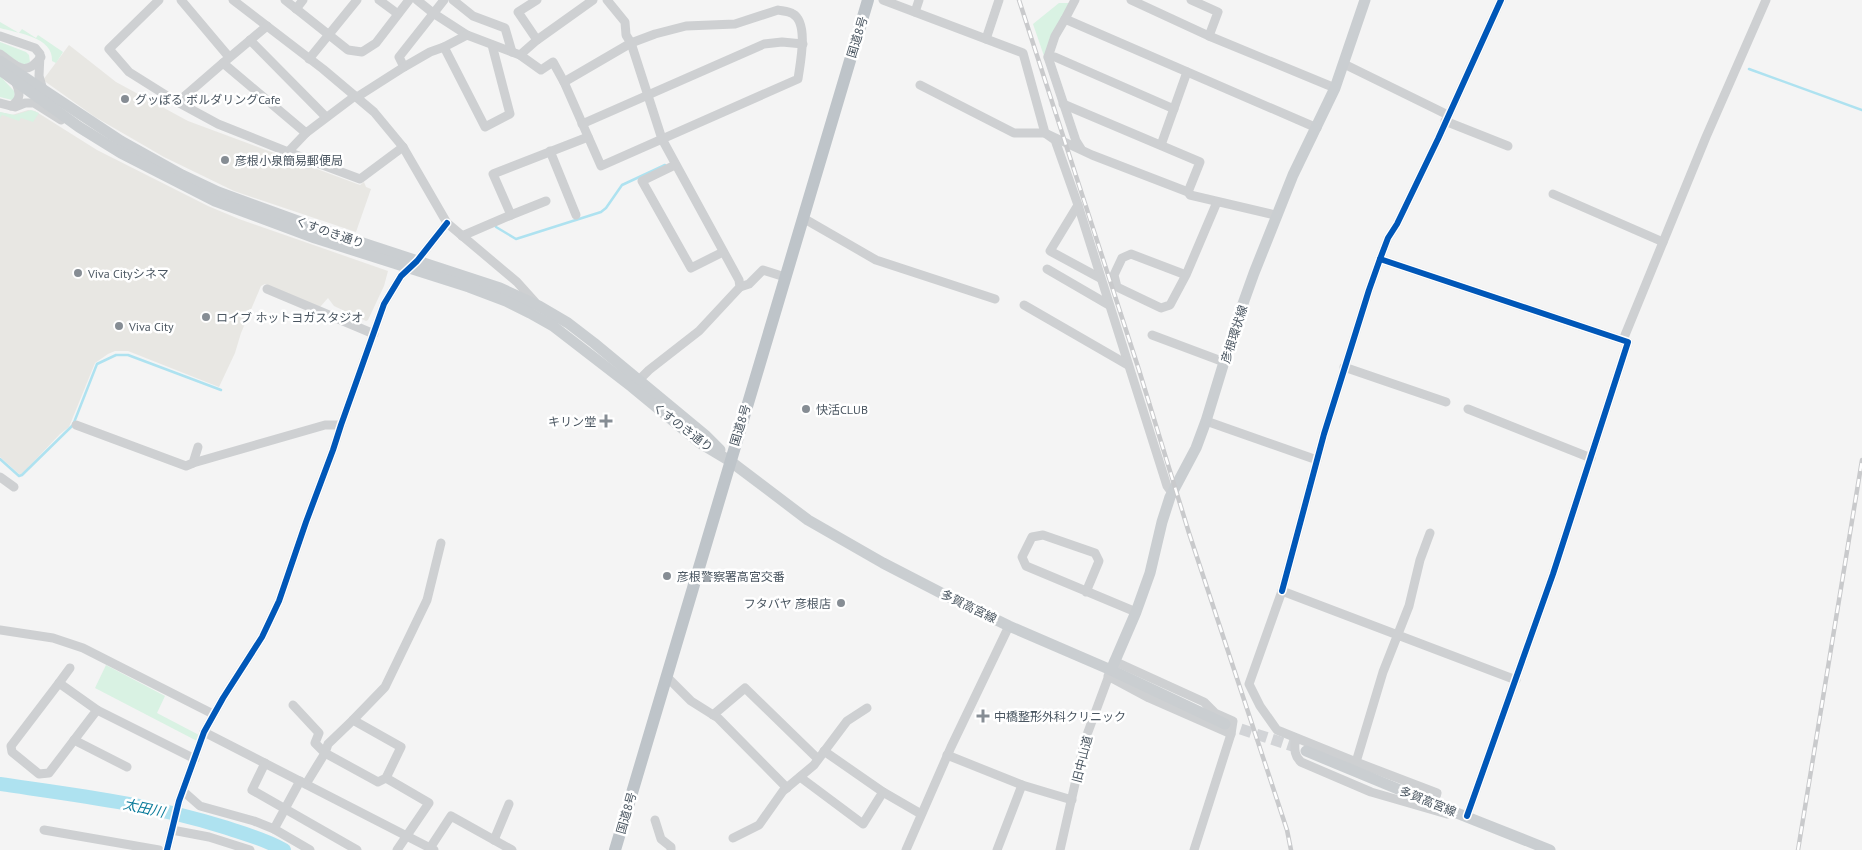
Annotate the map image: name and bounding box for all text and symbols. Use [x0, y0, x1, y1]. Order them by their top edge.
street label: 国道8号 [844, 14, 870, 60]
place label: グッぽる ボルダリングCafe [135, 92, 281, 107]
marker: グッぽる ボルダリングCafe [119, 93, 131, 105]
place label: 彦根小泉簡易郵便局 [235, 153, 343, 168]
marker: 彦根小泉簡易郵便局 [219, 154, 231, 166]
street label: くすのき通り [294, 213, 366, 251]
place label: Viva Cityシネマ [87, 266, 169, 281]
marker: Viva Cityシネマ [72, 267, 84, 279]
street label: 彦根環状線 [1218, 303, 1250, 365]
place label: ロイブ ホットヨガスタジオ [216, 310, 363, 325]
marker: ロイブ ホットヨガスタジオ [200, 311, 212, 323]
place label: Viva City [128, 319, 174, 334]
marker: Viva City [113, 320, 125, 332]
street label: くすのき通り [650, 399, 716, 455]
street label: 国道8号 [727, 402, 753, 448]
place label: 快活CLUB [816, 402, 868, 417]
marker: 快活CLUB [800, 403, 812, 415]
place label: キリン堂 [548, 414, 596, 429]
marker: キリン堂 [600, 415, 612, 427]
place label: 彦根警察署高宮交番 [677, 569, 785, 584]
marker: 彦根警察署高宮交番 [661, 570, 673, 582]
street label: 多賀高宮線 [939, 586, 999, 626]
place label: フタバヤ 彦根店 [744, 596, 831, 611]
marker: フタバヤ 彦根店 [835, 597, 847, 609]
marker: 中橋整形外科クリニック [976, 709, 990, 723]
place label: 中橋整形外科クリニック [994, 709, 1126, 724]
street label: 旧中山道 [1069, 734, 1095, 784]
street label: 多賀高宮線 [1397, 783, 1459, 819]
street label: 国道8号 [613, 790, 639, 836]
water label: 太田川 [122, 795, 168, 822]

